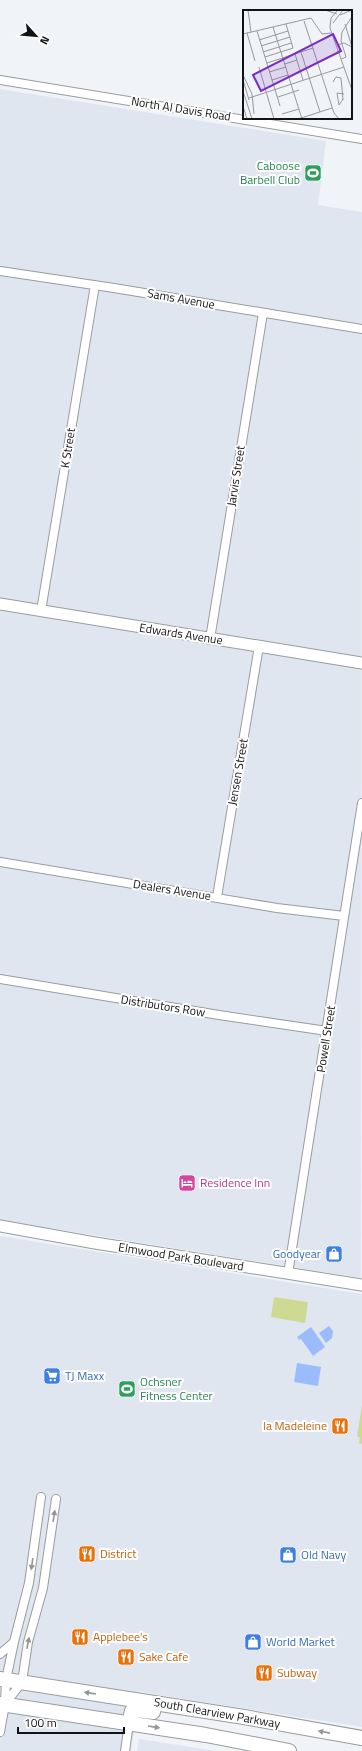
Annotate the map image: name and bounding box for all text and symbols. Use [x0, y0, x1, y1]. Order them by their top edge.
inset map [243, 10, 352, 119]
north arrow [16, 16, 56, 56]
text: N [36, 34, 54, 48]
street label: North Al Davis Road [130, 91, 232, 126]
place label: Caboose Barbell Club [240, 156, 300, 189]
sports icon: Caboose Barbell Club [303, 163, 323, 183]
street label: Sams Avenue [146, 283, 216, 314]
street label: K Street [55, 426, 80, 469]
street label: Jarvis Street [221, 443, 250, 508]
street label: Edwards Avenue [138, 618, 224, 649]
street label: Jensen Street [222, 736, 253, 807]
street label: Dealers Avenue [132, 874, 212, 905]
street label: Distributors Row [119, 989, 207, 1022]
street label: Powell Street [311, 1003, 340, 1074]
hotel icon: Residence Inn [177, 1173, 197, 1193]
place label: Residence Inn [200, 1173, 270, 1192]
street label: Elmwood Park Boulevard [117, 1237, 245, 1276]
place label: Goodyear [273, 1244, 321, 1263]
shop icon: Goodyear [324, 1244, 344, 1264]
supermarket icon: TJ Maxx [42, 1366, 62, 1386]
place label: TJ Maxx [65, 1366, 105, 1385]
place label: Ochsner Fitness Center [140, 1372, 213, 1405]
sports icon: Ochsner Fitness Center [117, 1379, 137, 1399]
place label: la Madeleine [263, 1416, 327, 1435]
restaurant icon: la Madeleine [330, 1416, 350, 1436]
one-way arrow [51, 1510, 57, 1522]
restaurant icon: District [77, 1544, 97, 1564]
place label: District [100, 1544, 137, 1563]
shop icon: Old Navy [278, 1545, 298, 1565]
place label: Old Navy [301, 1545, 347, 1564]
one-way arrow [29, 1558, 35, 1570]
restaurant icon: Applebee's [70, 1627, 90, 1647]
place label: Applebee's [93, 1627, 148, 1646]
shop icon: World Market [243, 1632, 263, 1652]
place label: World Market [266, 1632, 336, 1651]
one-way arrow [25, 1637, 31, 1650]
restaurant icon: Sake Cafe [116, 1647, 136, 1667]
place label: Sake Cafe [139, 1647, 188, 1666]
restaurant icon: Subway [254, 1663, 274, 1683]
place label: Subway [277, 1663, 317, 1682]
one-way arrow [84, 1690, 96, 1696]
street label: South Clearview Parkway [152, 1692, 282, 1733]
scale bar [18, 1709, 124, 1735]
text: 100 m [24, 1713, 57, 1732]
one-way arrow [148, 1724, 160, 1730]
one-way arrow [317, 1729, 330, 1735]

